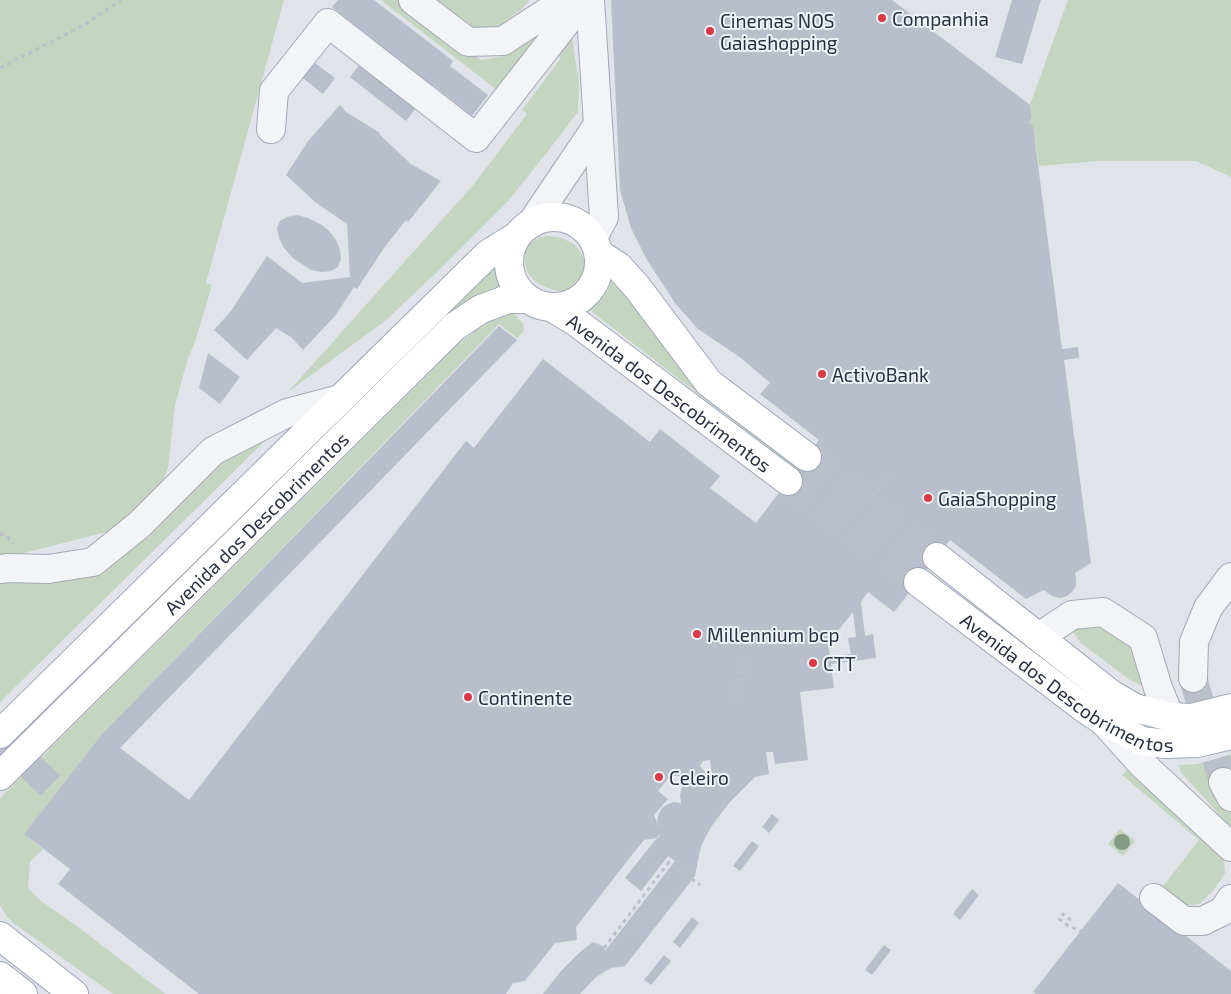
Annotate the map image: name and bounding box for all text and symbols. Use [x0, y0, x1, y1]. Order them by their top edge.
place label: Companhia [892, 7, 989, 30]
place label: Cinemas NOS Gaiashopping [720, 9, 838, 54]
marker: Companhia [876, 12, 888, 24]
marker: Cinemas NOS Gaiashopping [704, 25, 716, 37]
street label: Avenida dos Descobrimentos [563, 308, 776, 476]
place label: ActivoBank [832, 363, 929, 386]
marker: ActivoBank [816, 368, 828, 380]
street label: Avenida dos Descobrimentos [159, 427, 353, 619]
place label: GaiaShopping [938, 487, 1057, 510]
marker: GaiaShopping [922, 492, 934, 504]
street label: Avenida dos Descobrimentos [957, 607, 1174, 756]
place label: Millennium bcp [707, 623, 840, 646]
marker: Millennium bcp [691, 628, 703, 640]
place label: CTT [823, 652, 856, 675]
marker: CTT [807, 657, 819, 669]
place label: Continente [478, 686, 572, 709]
marker: Continente [462, 691, 474, 703]
place label: Celeiro [669, 766, 729, 789]
marker: Celeiro [653, 771, 665, 783]

